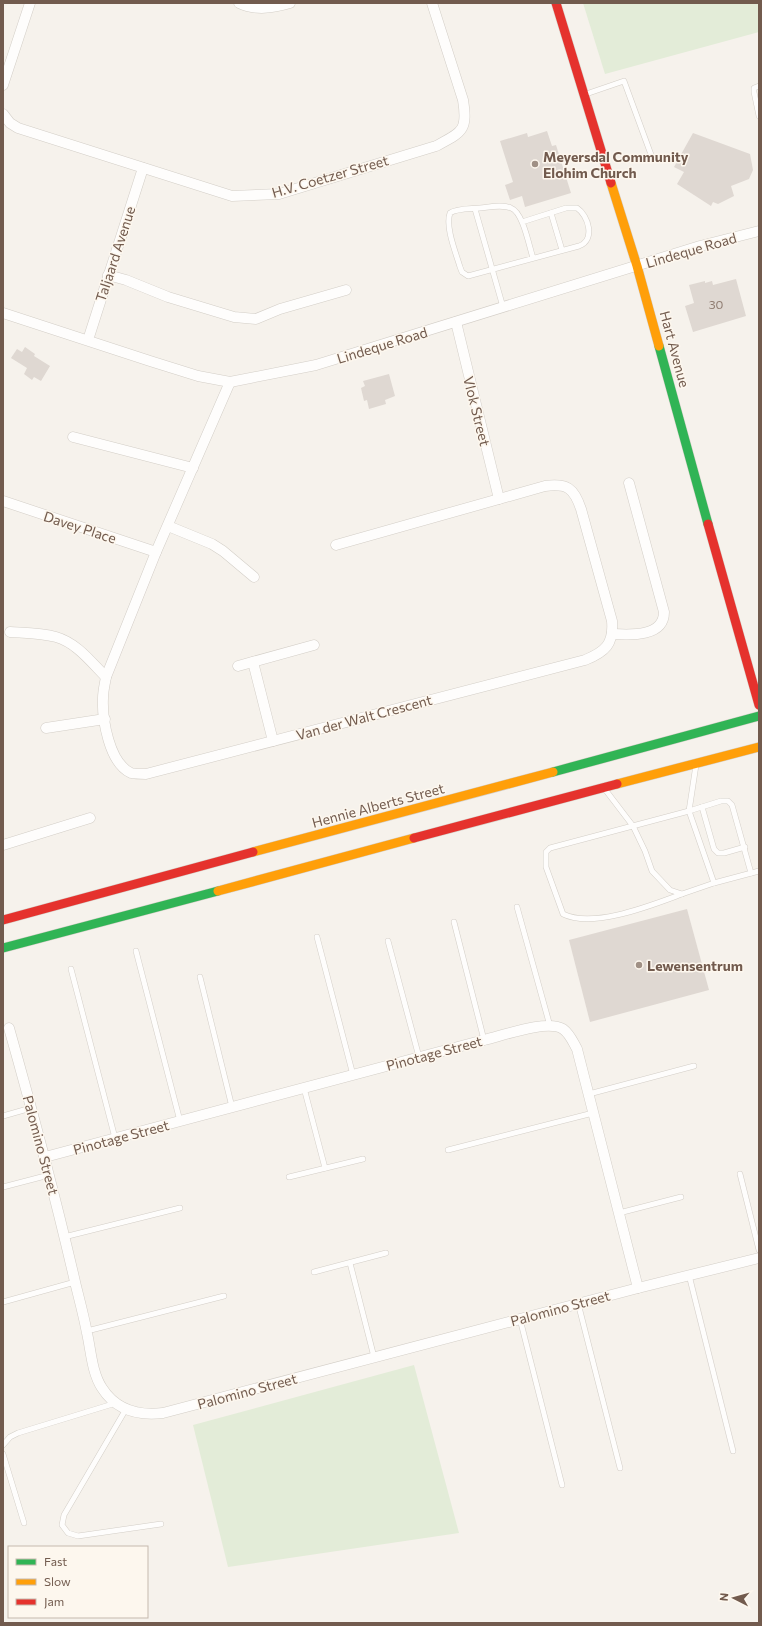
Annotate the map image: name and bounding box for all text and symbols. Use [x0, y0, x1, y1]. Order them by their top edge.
place label: Meyersdal Community Elohim Church [543, 148, 689, 181]
street label: H.V. Coetzer Street [270, 151, 391, 201]
marker: Meyersdal Community Elohim Church [530, 159, 540, 169]
street label: Taljaard Avenue [92, 204, 138, 304]
street label: Lindeque Road [644, 229, 738, 271]
house number: 30 [709, 297, 724, 311]
street label: Hart Avenue [657, 309, 693, 389]
street label: Lindeque Road [335, 323, 429, 367]
street label: Vlok Street [460, 374, 494, 448]
street label: Davey Place [41, 507, 119, 547]
street label: Van der Walt Crescent [294, 691, 434, 743]
street label: Hennie Alberts Street [310, 779, 446, 831]
place label: Lewensentrum [647, 957, 743, 974]
marker: Lewensentrum [634, 960, 644, 970]
street label: Pinotage Street [384, 1032, 484, 1074]
street label: Palomino Street [20, 1093, 63, 1197]
street label: Pinotage Street [71, 1116, 171, 1158]
street label: Palomino Street [508, 1286, 612, 1329]
street label: Palomino Street [195, 1369, 299, 1412]
legend [8, 1546, 148, 1618]
text: Fast [44, 1554, 67, 1568]
text: Slow [44, 1574, 71, 1588]
north arrow [714, 1578, 754, 1618]
text: N [717, 1592, 730, 1602]
text: Jam [44, 1594, 64, 1609]

